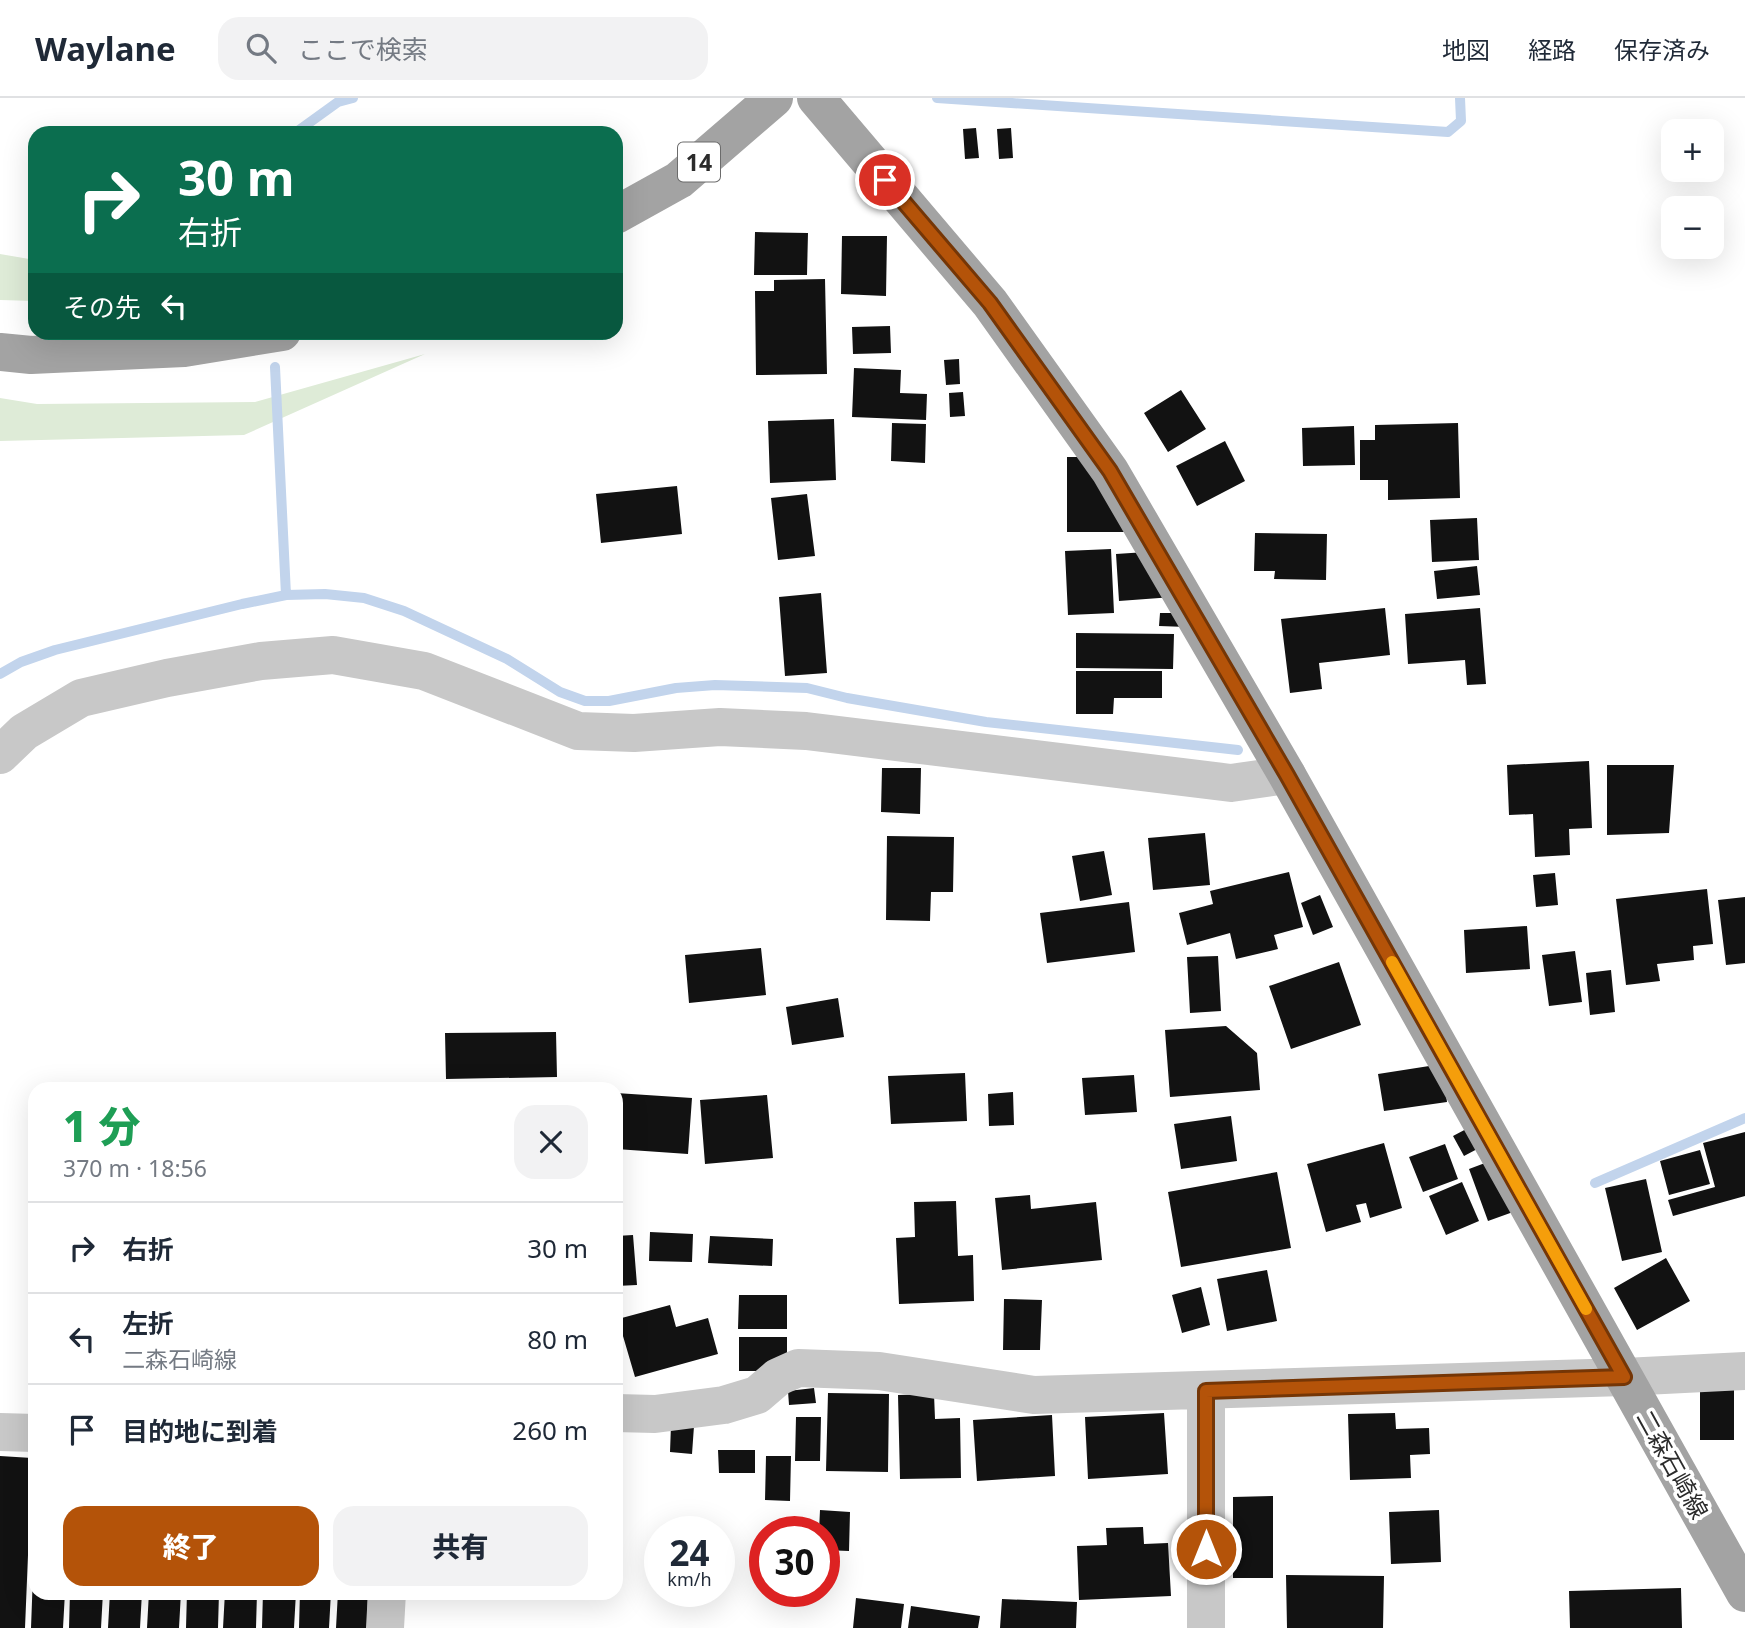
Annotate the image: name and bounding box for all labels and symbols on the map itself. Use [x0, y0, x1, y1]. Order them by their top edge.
road number: 14 [678, 142, 720, 181]
pin [855, 150, 915, 210]
street label: 二森石崎線 [1629, 1404, 1717, 1524]
position arrow [1169, 1512, 1243, 1586]
speed limit sign: 30 [749, 1516, 840, 1607]

